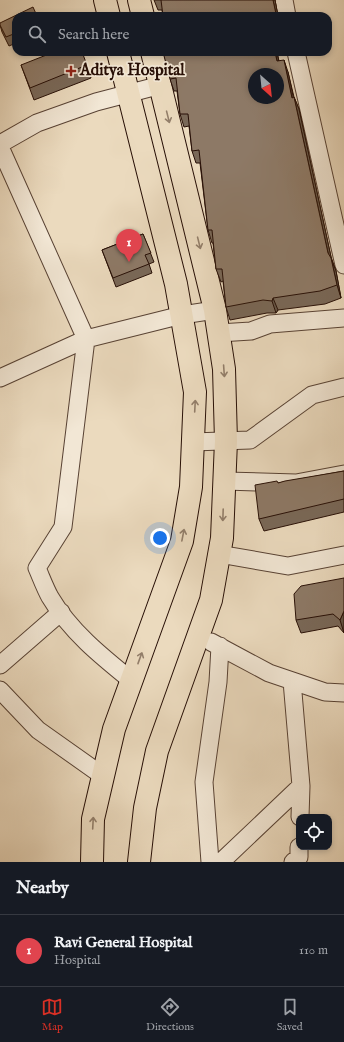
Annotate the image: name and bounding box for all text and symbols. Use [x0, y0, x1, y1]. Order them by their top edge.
search box [12, 12, 332, 56]
icon: search [26, 23, 48, 45]
text: Search here [58, 25, 129, 44]
place label: Aditya Hospital [79, 61, 185, 81]
marker: Aditya Hospital [65, 65, 77, 77]
north arrow [248, 68, 284, 104]
one-way arrow [165, 110, 173, 123]
pin: 1 [116, 229, 142, 262]
one-way arrow [196, 237, 203, 250]
one-way arrow [220, 364, 227, 377]
one-way arrow [191, 400, 198, 413]
one-way arrow [220, 508, 227, 521]
your location [150, 528, 170, 548]
one-way arrow [179, 529, 187, 542]
one-way arrow [137, 653, 145, 665]
map controls [296, 814, 332, 850]
button: locate [296, 814, 332, 850]
one-way arrow [89, 817, 97, 830]
text: Nearby [16, 878, 69, 899]
text: Ravi General Hospital [54, 933, 192, 952]
text: 1 [27, 942, 31, 959]
text: 110 m [299, 942, 328, 959]
text: Hospital [54, 952, 101, 969]
tab: Map [41, 996, 63, 1034]
tab: Directions [146, 996, 194, 1034]
tab: Saved [277, 996, 303, 1034]

